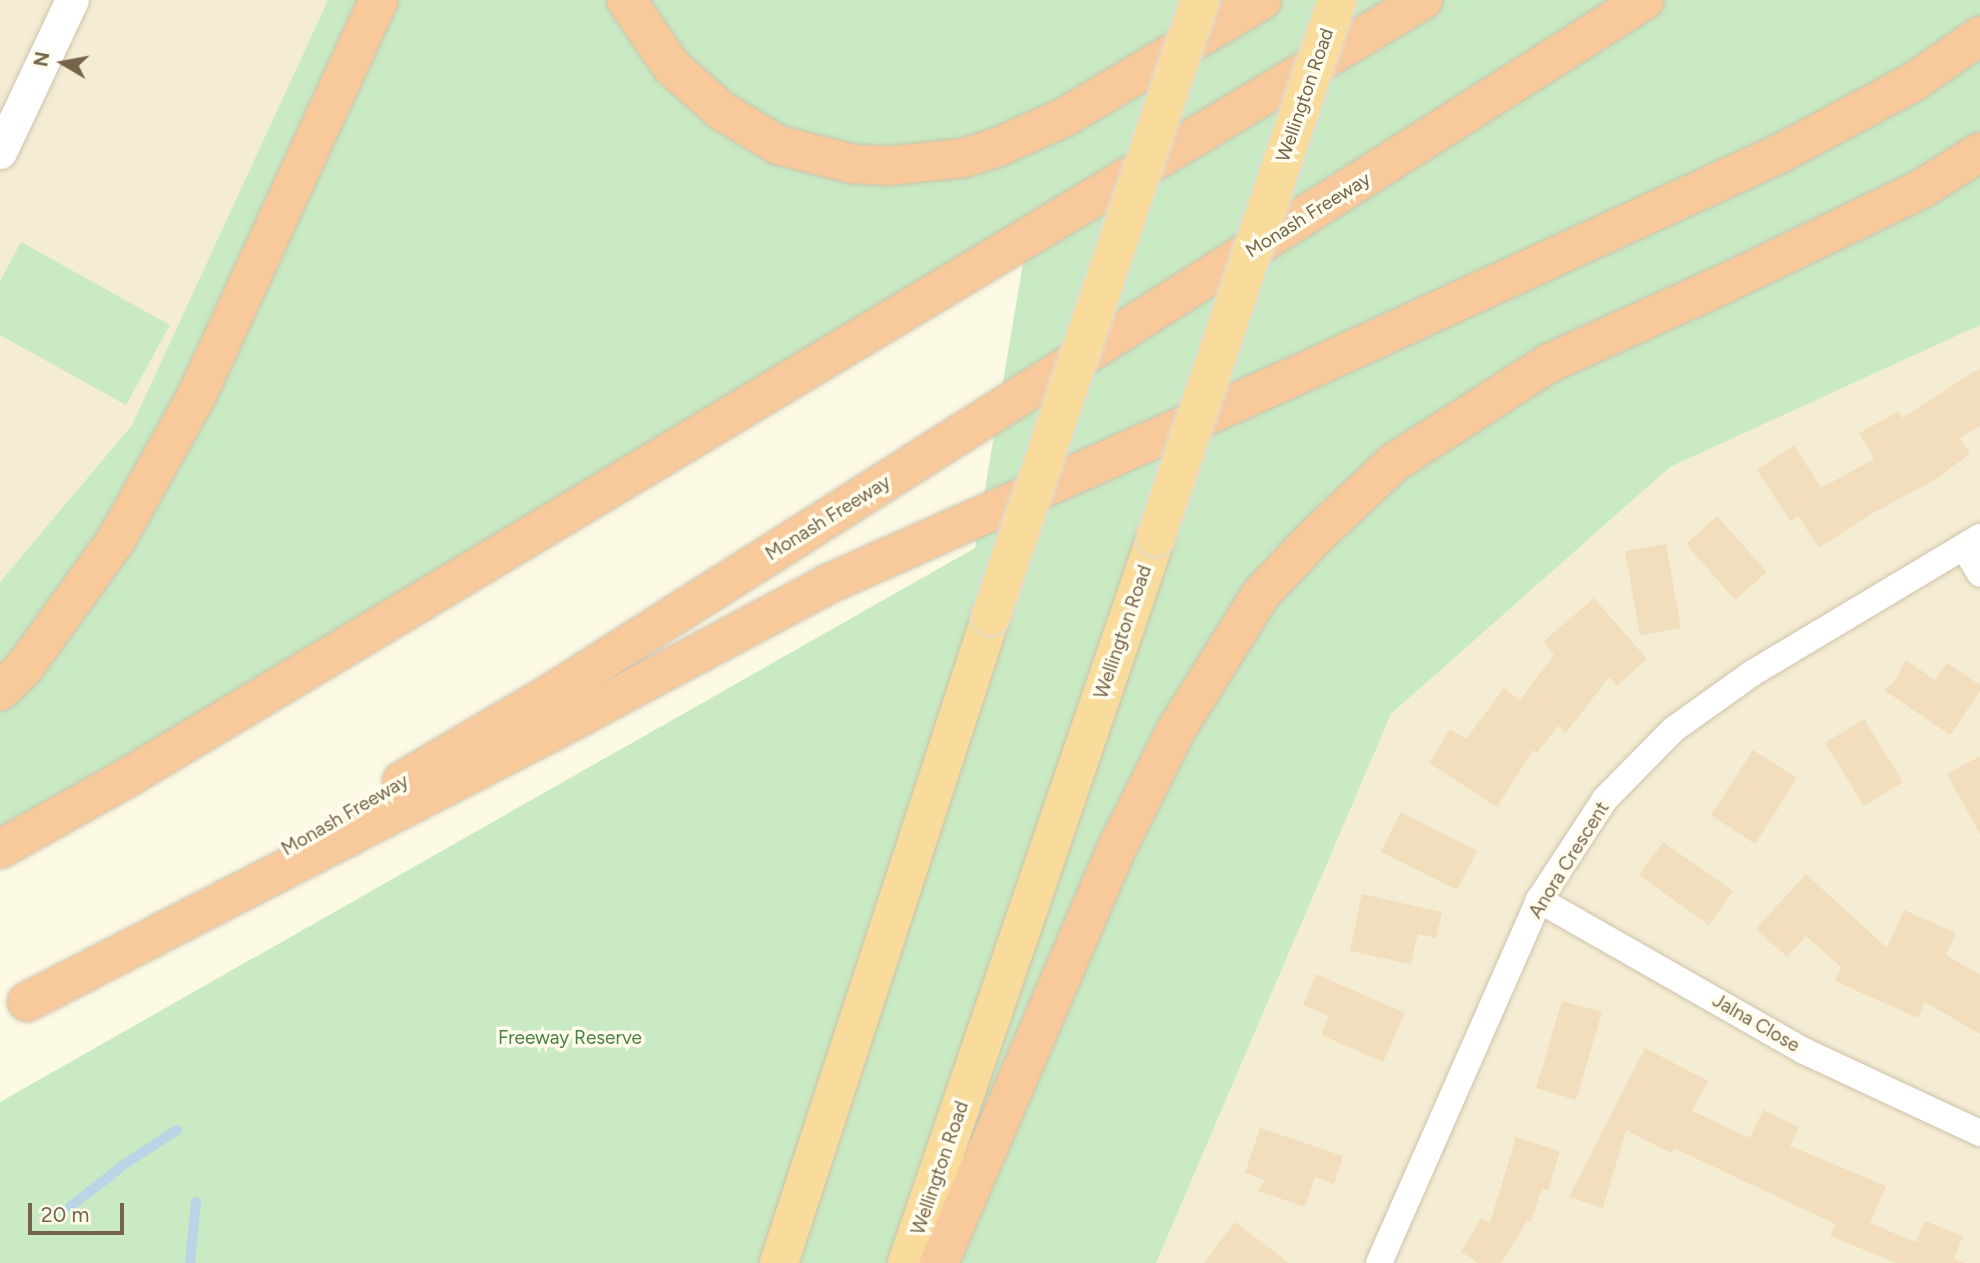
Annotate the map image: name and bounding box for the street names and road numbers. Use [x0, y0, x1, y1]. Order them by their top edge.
street label: Wellington Road [1272, 25, 1338, 165]
street label: Monash Freeway [1241, 167, 1375, 263]
street label: Monash Freeway [761, 470, 895, 566]
street label: Wellington Road [1090, 562, 1156, 702]
street label: Monash Freeway [277, 769, 413, 861]
street label: Anora Crescent [1524, 798, 1614, 922]
street label: Jalna Close [1708, 989, 1804, 1057]
street label: Wellington Road [907, 1098, 973, 1238]

